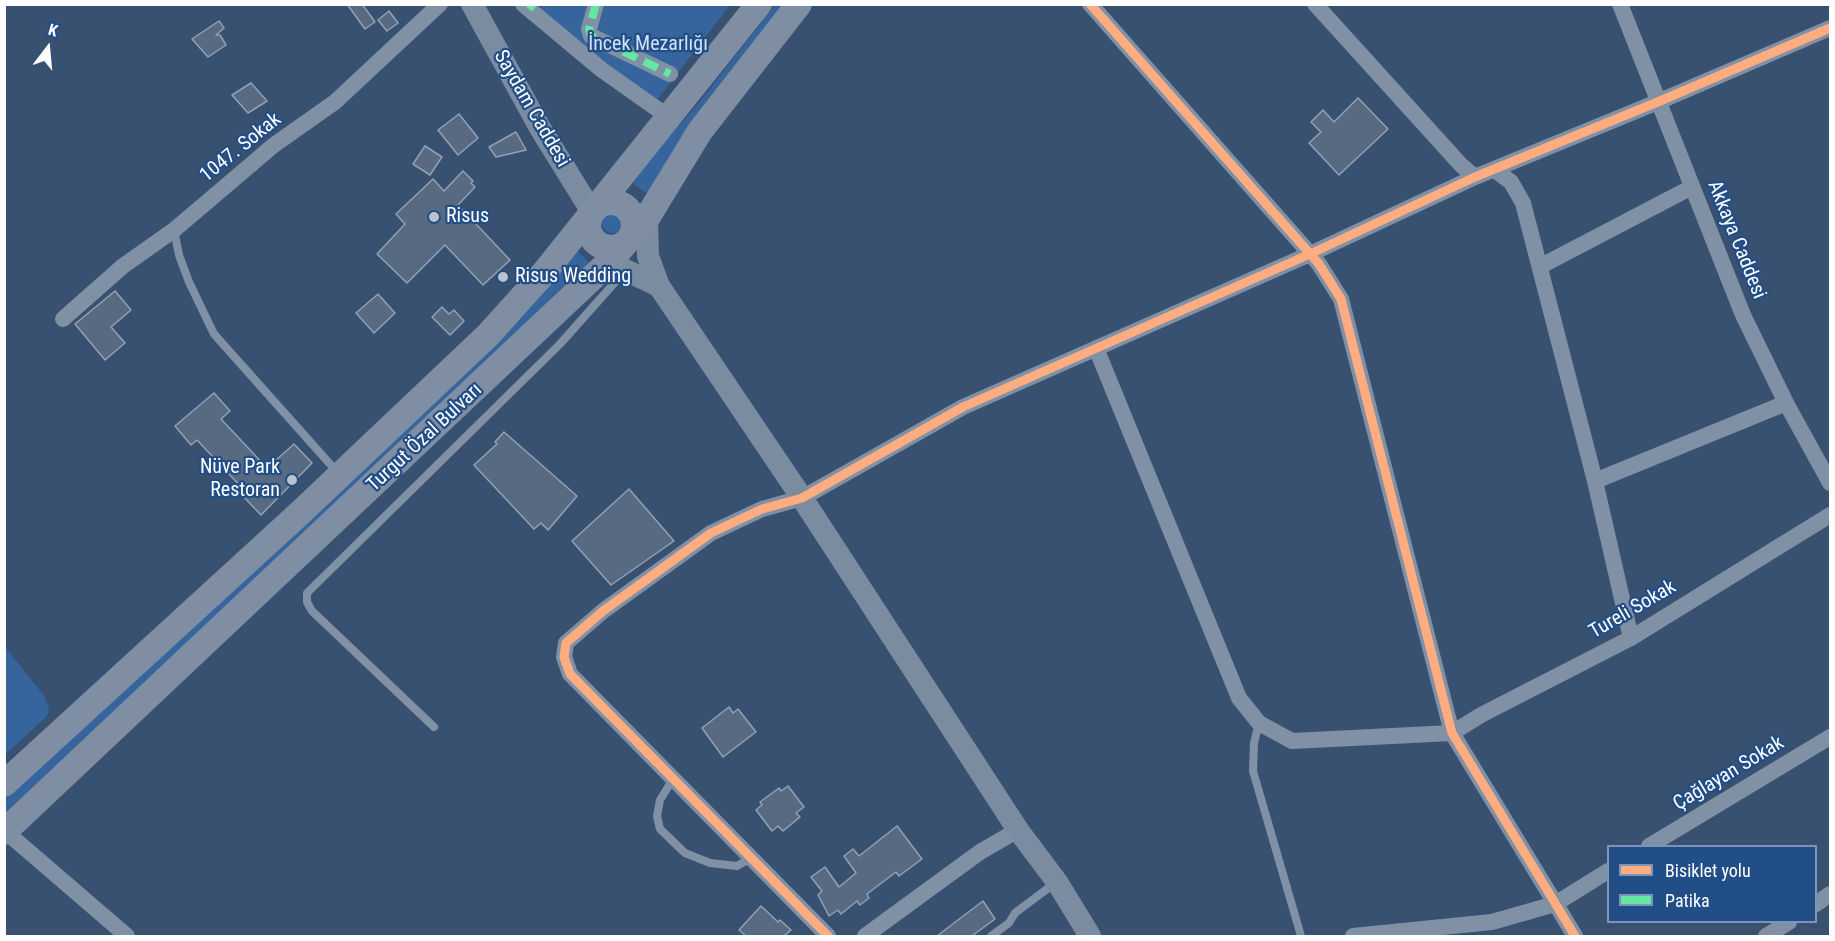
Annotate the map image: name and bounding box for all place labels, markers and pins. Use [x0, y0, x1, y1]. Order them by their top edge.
place label: Risus [446, 205, 489, 229]
marker: Risus [427, 210, 441, 224]
place label: Risus Wedding [515, 265, 631, 289]
marker: Risus Wedding [496, 270, 510, 284]
place label: Nüve Park Restoran [200, 456, 280, 503]
marker: Nüve Park Restoran [285, 473, 299, 487]

